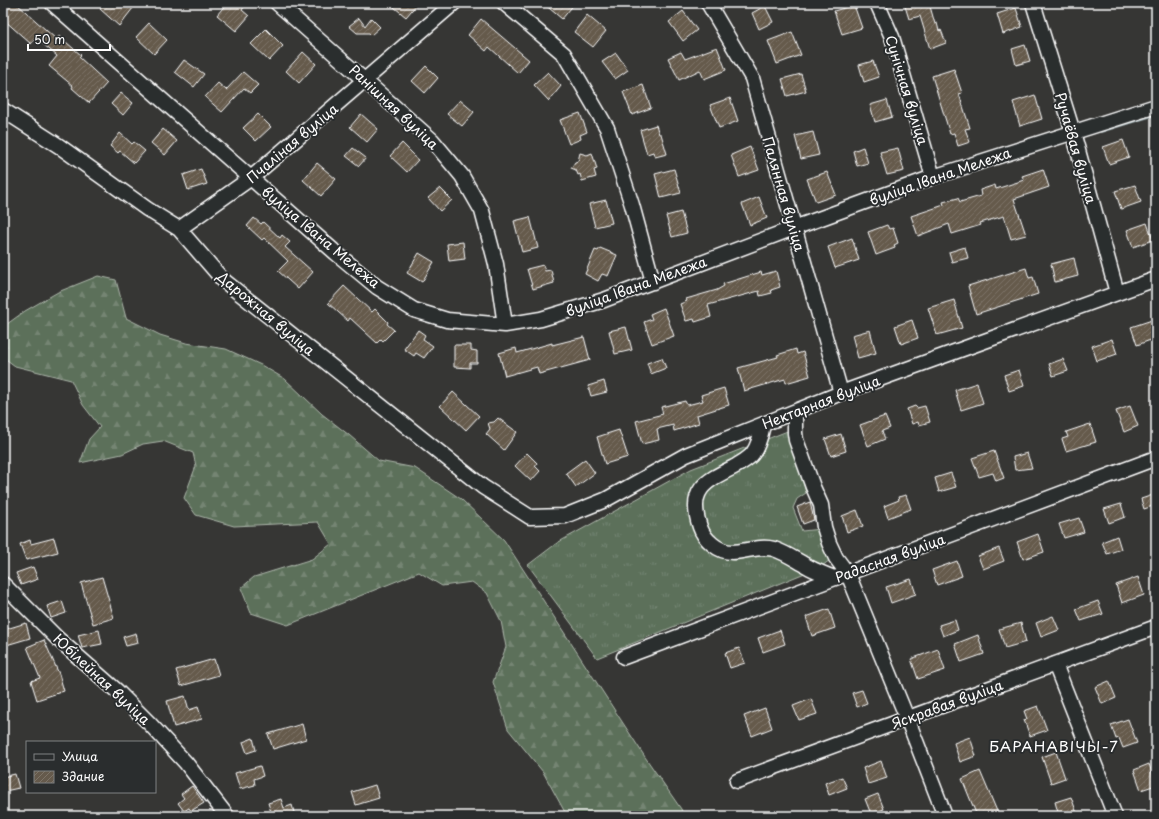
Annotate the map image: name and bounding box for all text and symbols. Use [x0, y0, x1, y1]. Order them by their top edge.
scale bar [28, 26, 110, 52]
text: 50 m [34, 30, 65, 48]
street label: Сунічная вуліца [880, 32, 934, 148]
street label: Ранішняя вуліца [345, 60, 444, 154]
street label: Ручаёвая вуліца [1050, 90, 1102, 207]
street label: Пчаліная вуліца [242, 98, 343, 188]
street label: Палянная вуліца [758, 134, 811, 254]
street label: вуліца Івана Мележа [866, 142, 1014, 210]
street label: вуліца Івана Мележа [257, 181, 385, 293]
street label: вуліца Івана Мележа [562, 251, 710, 321]
street label: Дарожная вуліца [212, 265, 320, 361]
street label: Нектарная вуліца [759, 370, 883, 434]
street label: Радасная вуліца [832, 528, 948, 588]
street label: Юбілейная вуліца [49, 628, 155, 730]
street label: Яскравая вуліца [888, 674, 1006, 734]
district label: БАРАНАВІЧЫ-7 [989, 734, 1119, 757]
legend [26, 741, 156, 793]
text: Улица [62, 747, 98, 765]
text: Здание [62, 767, 104, 785]

